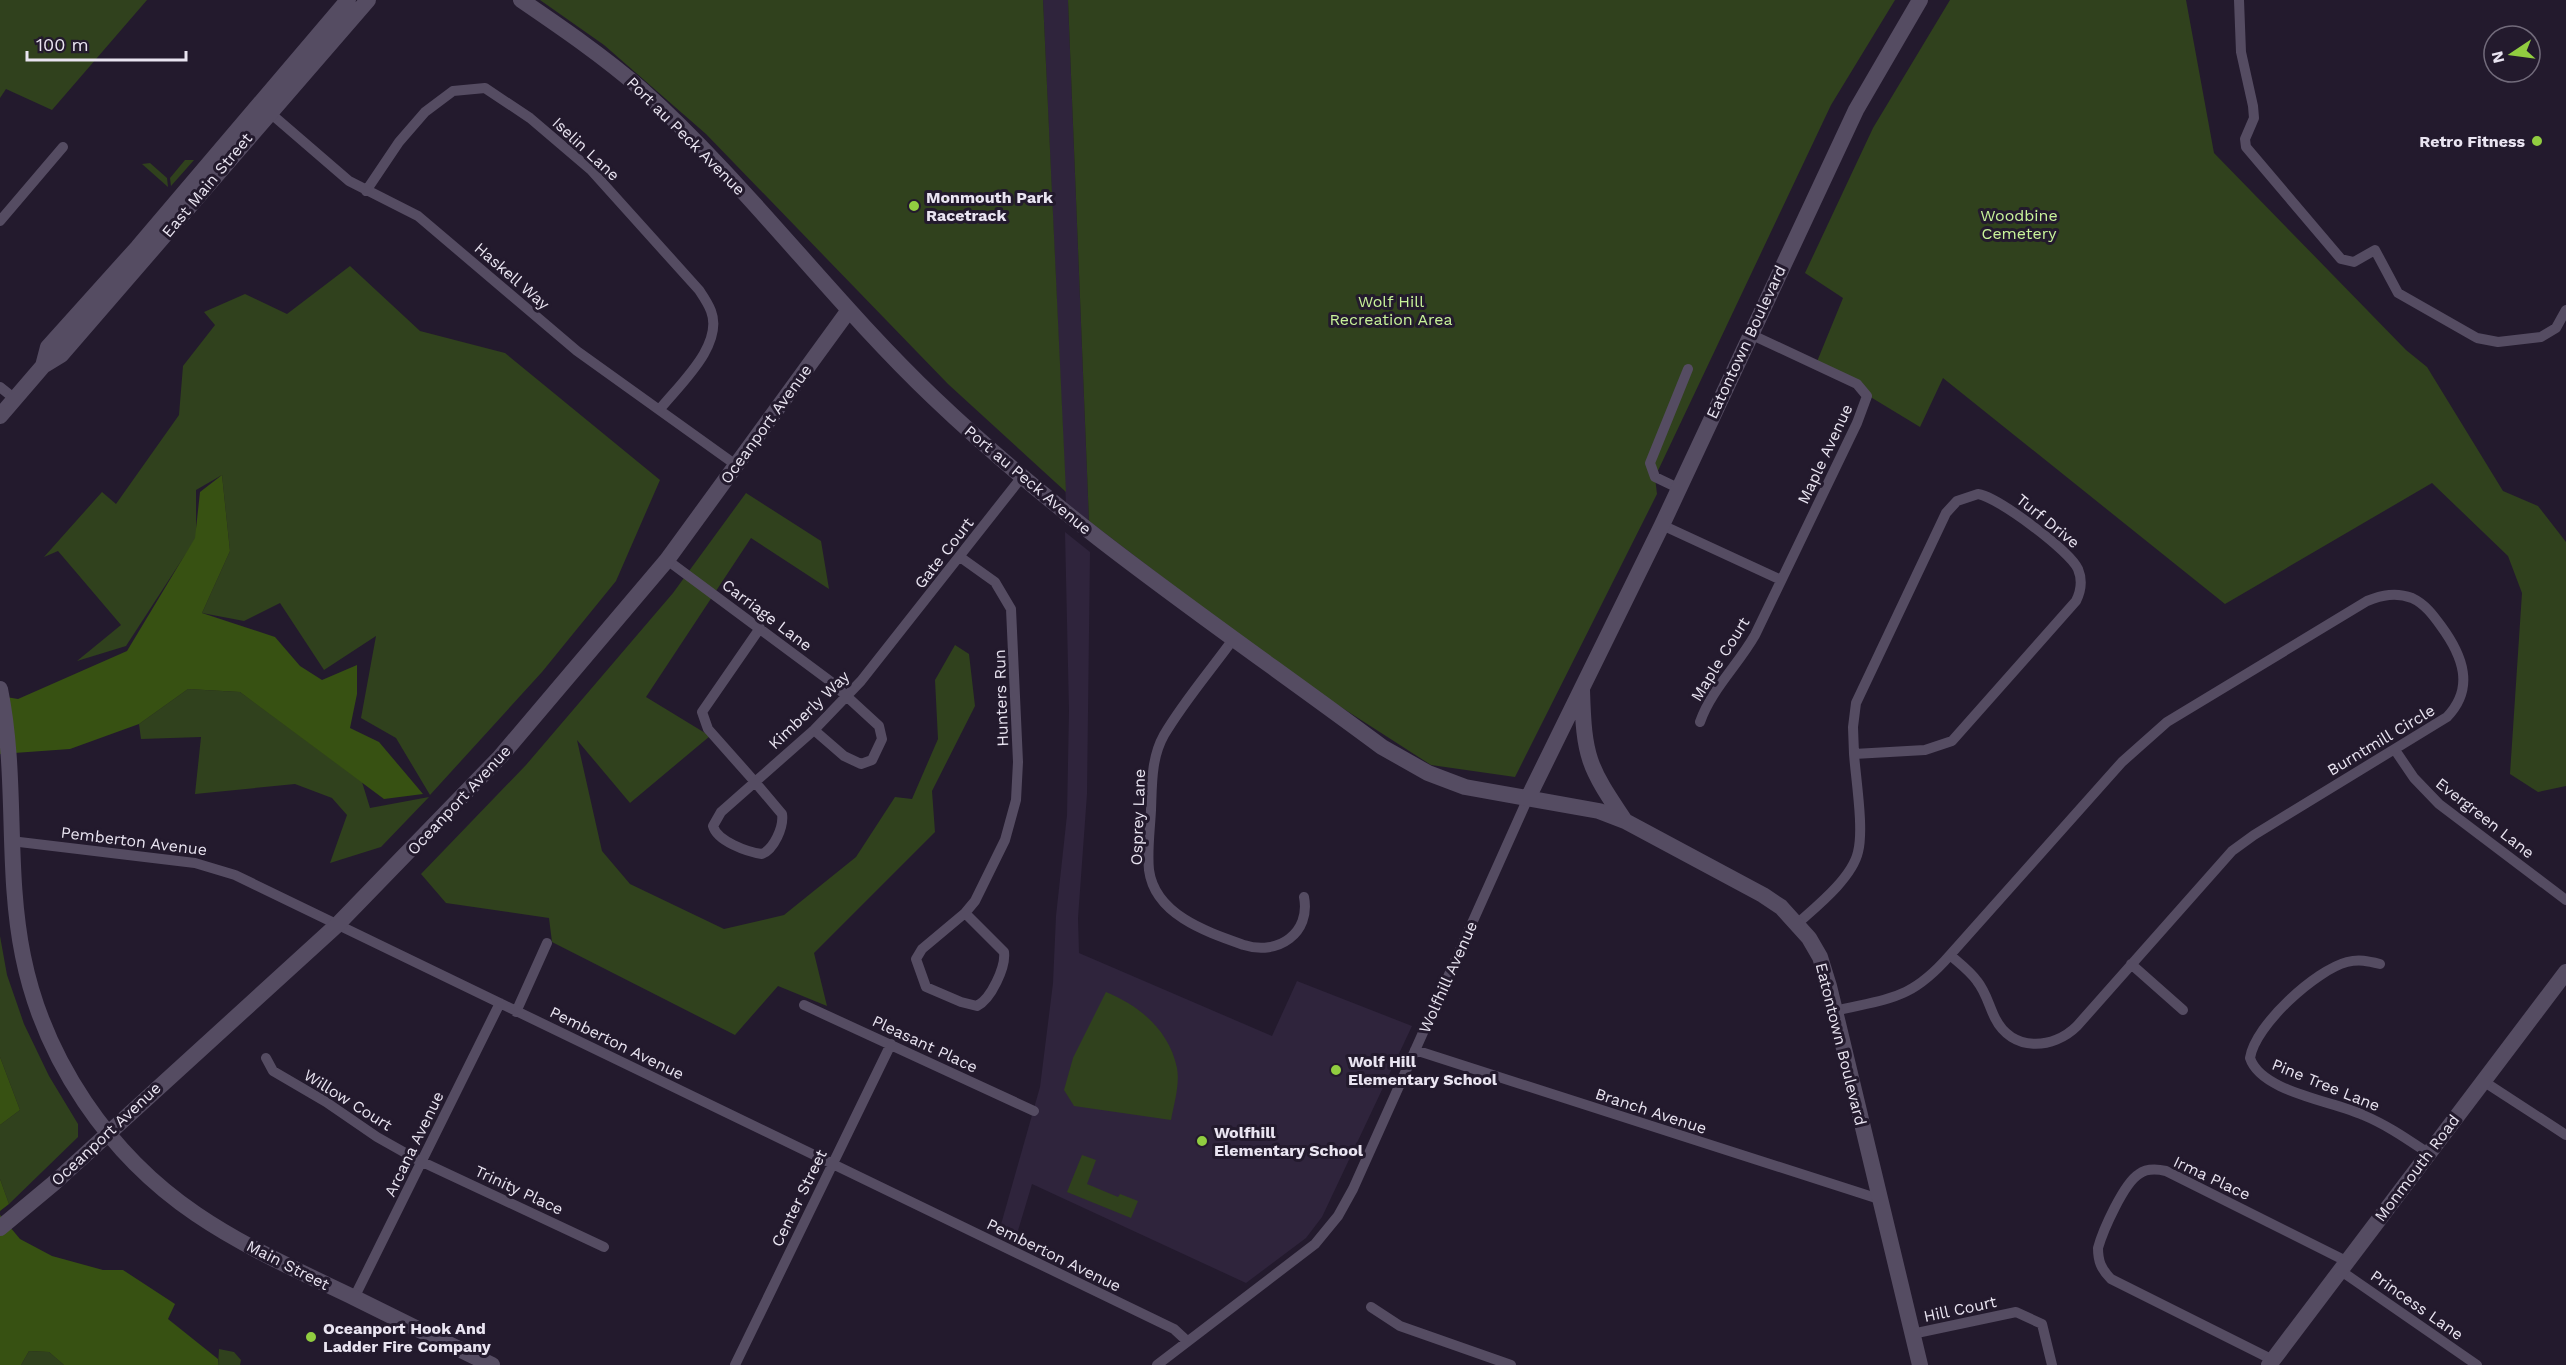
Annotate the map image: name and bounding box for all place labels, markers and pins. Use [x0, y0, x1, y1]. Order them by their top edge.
place label: Retro Fitness [2419, 132, 2525, 151]
marker: Retro Fitness [2530, 134, 2544, 148]
place label: Monmouth Park Racetrack [926, 188, 1053, 225]
marker: Monmouth Park Racetrack [907, 199, 921, 213]
place label: Wolf Hill Elementary School [1348, 1052, 1498, 1089]
marker: Wolf Hill Elementary School [1329, 1063, 1343, 1077]
place label: Wolfhill Elementary School [1214, 1123, 1364, 1160]
marker: Wolfhill Elementary School [1195, 1134, 1209, 1148]
place label: Oceanport Hook And Ladder Fire Company [323, 1319, 492, 1356]
marker: Oceanport Hook And Ladder Fire Company [304, 1330, 318, 1344]

